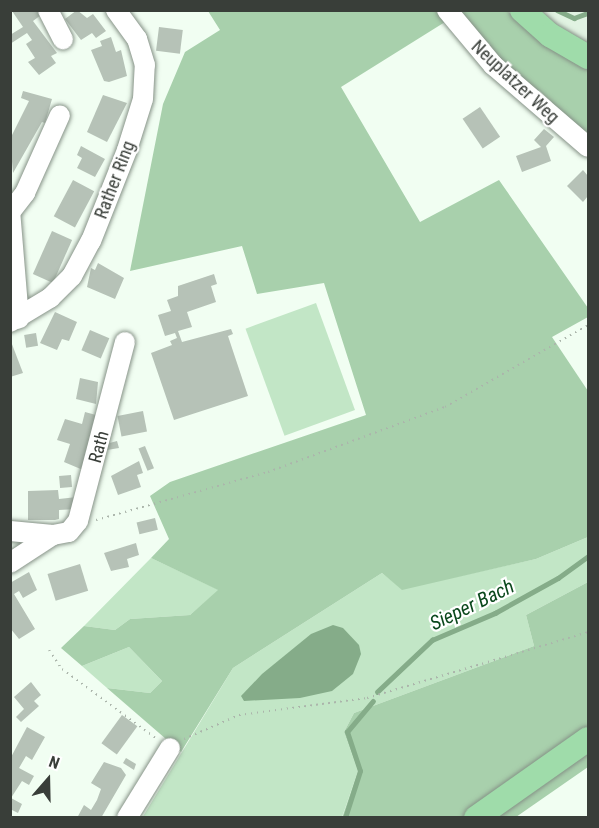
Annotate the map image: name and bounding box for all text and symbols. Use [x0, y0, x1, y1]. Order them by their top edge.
street label: Neuplatzer Weg [467, 36, 563, 128]
street label: Rather Ring [90, 138, 140, 222]
street label: Rath [84, 429, 114, 465]
water label: Sieper Bach [426, 574, 518, 636]
north arrow [18, 750, 78, 810]
text: N [46, 752, 62, 773]

